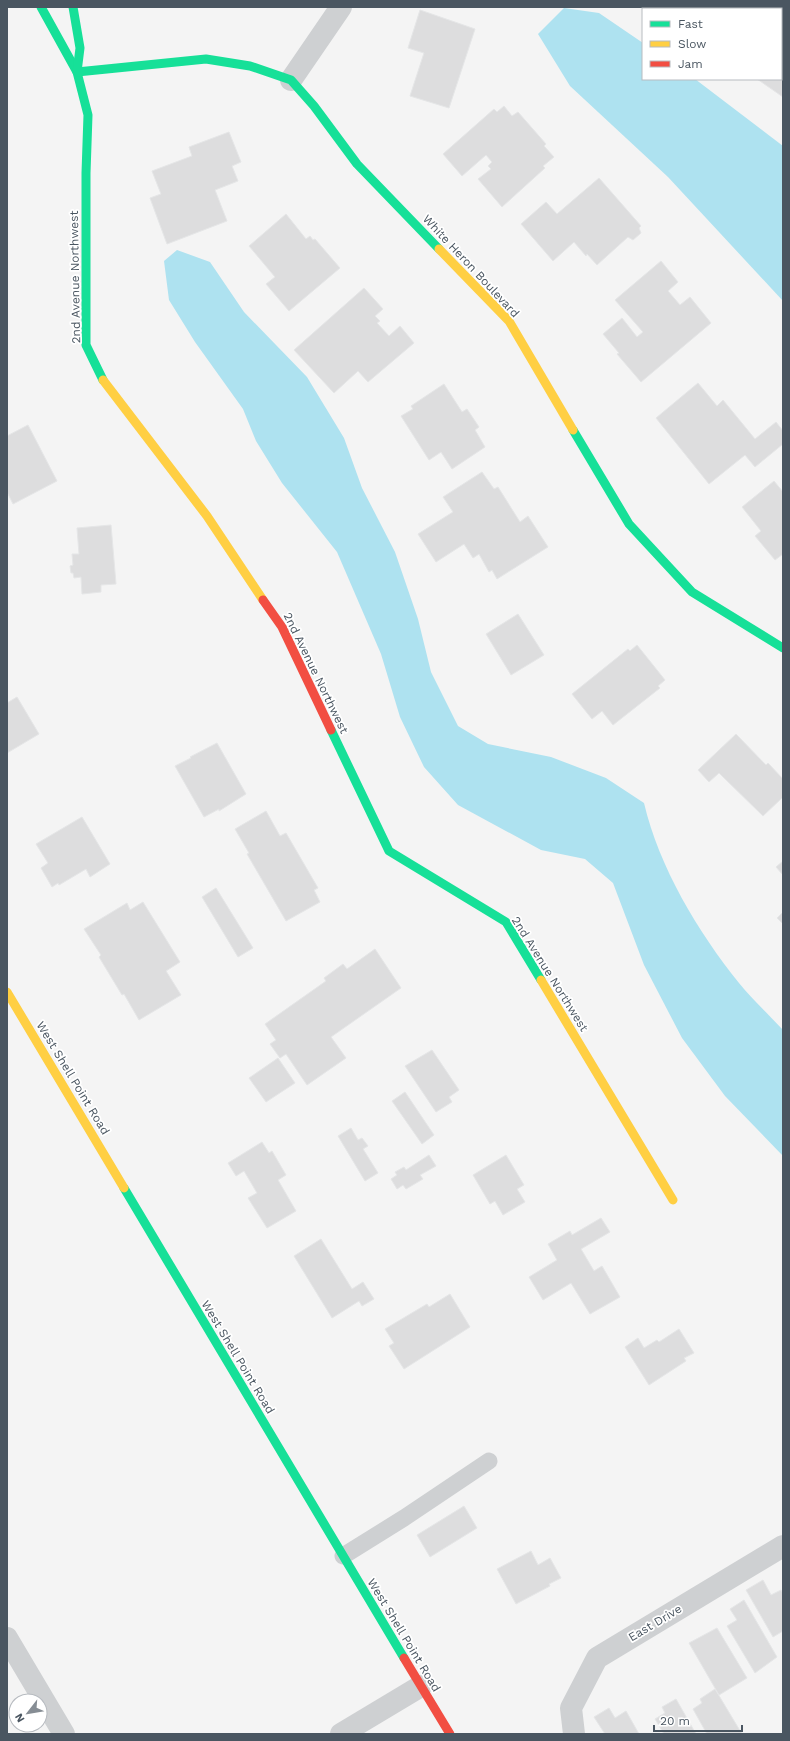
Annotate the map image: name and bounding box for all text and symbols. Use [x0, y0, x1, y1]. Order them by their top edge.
legend [642, 8, 782, 80]
text: Fast [678, 17, 703, 31]
text: Slow [678, 37, 706, 51]
text: Jam [678, 57, 703, 71]
street label: 2nd Avenue Northwest [67, 210, 83, 344]
street label: White Heron Boulevard [420, 212, 522, 320]
street label: 2nd Avenue Northwest [281, 610, 351, 736]
street label: 2nd Avenue Northwest [509, 914, 591, 1034]
street label: West Shell Point Road [34, 1019, 112, 1137]
street label: West Shell Point Road [199, 1298, 277, 1416]
street label: West Shell Point Road [365, 1576, 443, 1694]
street label: East Drive [626, 1602, 684, 1644]
north arrow [8, 1693, 48, 1733]
scale bar [654, 1707, 742, 1733]
text: N [12, 1711, 28, 1725]
text: 20 m [660, 1714, 690, 1728]

